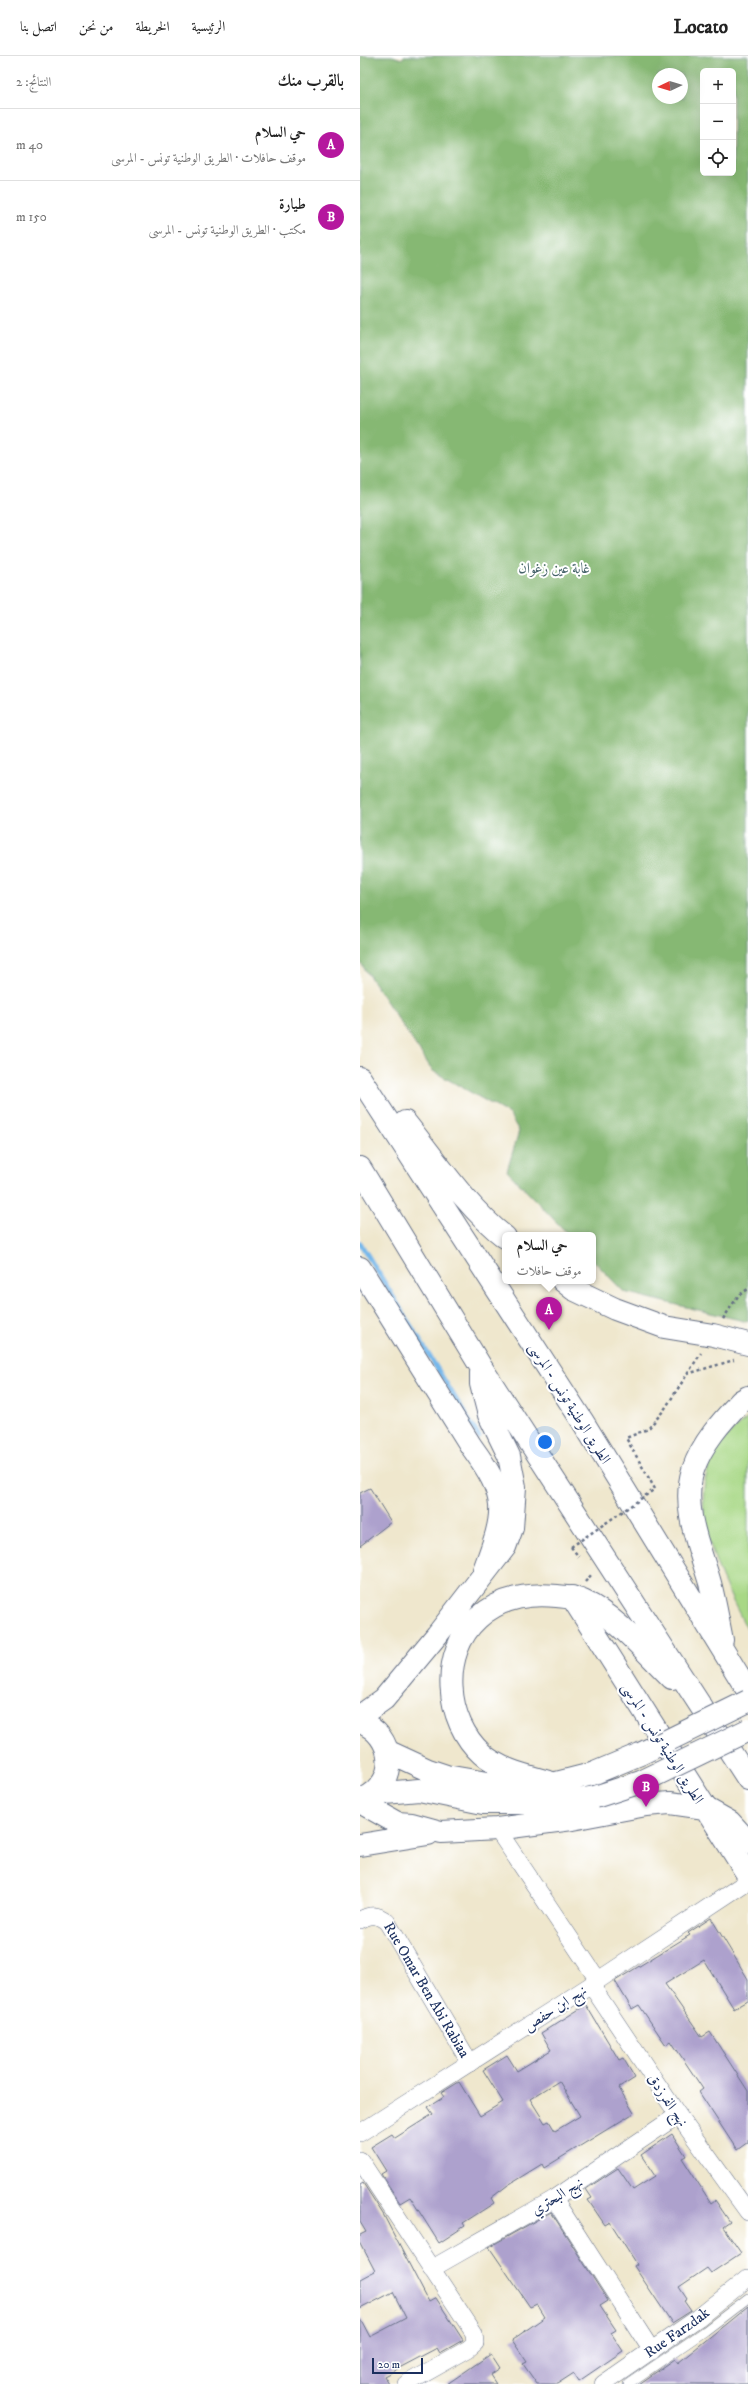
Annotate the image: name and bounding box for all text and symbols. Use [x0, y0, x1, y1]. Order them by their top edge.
text: Locato [673, 16, 728, 39]
text: اتصل بنا [20, 18, 57, 36]
text: من نحن [79, 18, 114, 36]
text: الخريطة [136, 18, 170, 36]
text: الرئيسية [192, 18, 225, 36]
north arrow [652, 68, 688, 104]
map controls [700, 68, 736, 176]
button: + [700, 68, 736, 104]
text: بالقرب منك [278, 70, 344, 92]
text: النتائج: 2 [16, 74, 51, 90]
button: − [700, 104, 736, 140]
text: حي السلام [255, 123, 306, 142]
text: 40 m [16, 137, 43, 153]
text: A [327, 137, 335, 153]
button: locate [700, 140, 736, 176]
text: موقف حافلات · الطريق الوطنية تونس - المرسى [111, 150, 306, 166]
text: طيارة [279, 195, 306, 214]
text: 150 m [16, 209, 47, 225]
text: B [327, 209, 335, 225]
text: مكتب · الطريق الوطنية تونس - المرسى [148, 222, 306, 238]
park label: غابة عين زغوان [518, 559, 590, 578]
popup [502, 1232, 596, 1284]
text: حي السلام [517, 1236, 568, 1255]
text: موقف حافلات [517, 1263, 581, 1279]
pin: A [536, 1297, 562, 1330]
street label: الطريق الوطنية تونس - المرسى [524, 1339, 615, 1468]
your location [535, 1432, 555, 1452]
street label: الطريق الوطنية تونس - المرسى [617, 1679, 708, 1808]
pin: B [633, 1774, 659, 1807]
street label: Rue Omar Ben Abi Rabiaa [379, 1919, 474, 2062]
street label: نهج ابن حفص [520, 1981, 593, 2039]
street label: نهج الفرزدق [639, 2070, 692, 2133]
street label: نهج البحتري [528, 2173, 589, 2223]
street label: Rue Farzdak [641, 2303, 714, 2362]
scale bar [372, 2356, 423, 2375]
text: 20 m [378, 2358, 400, 2372]

